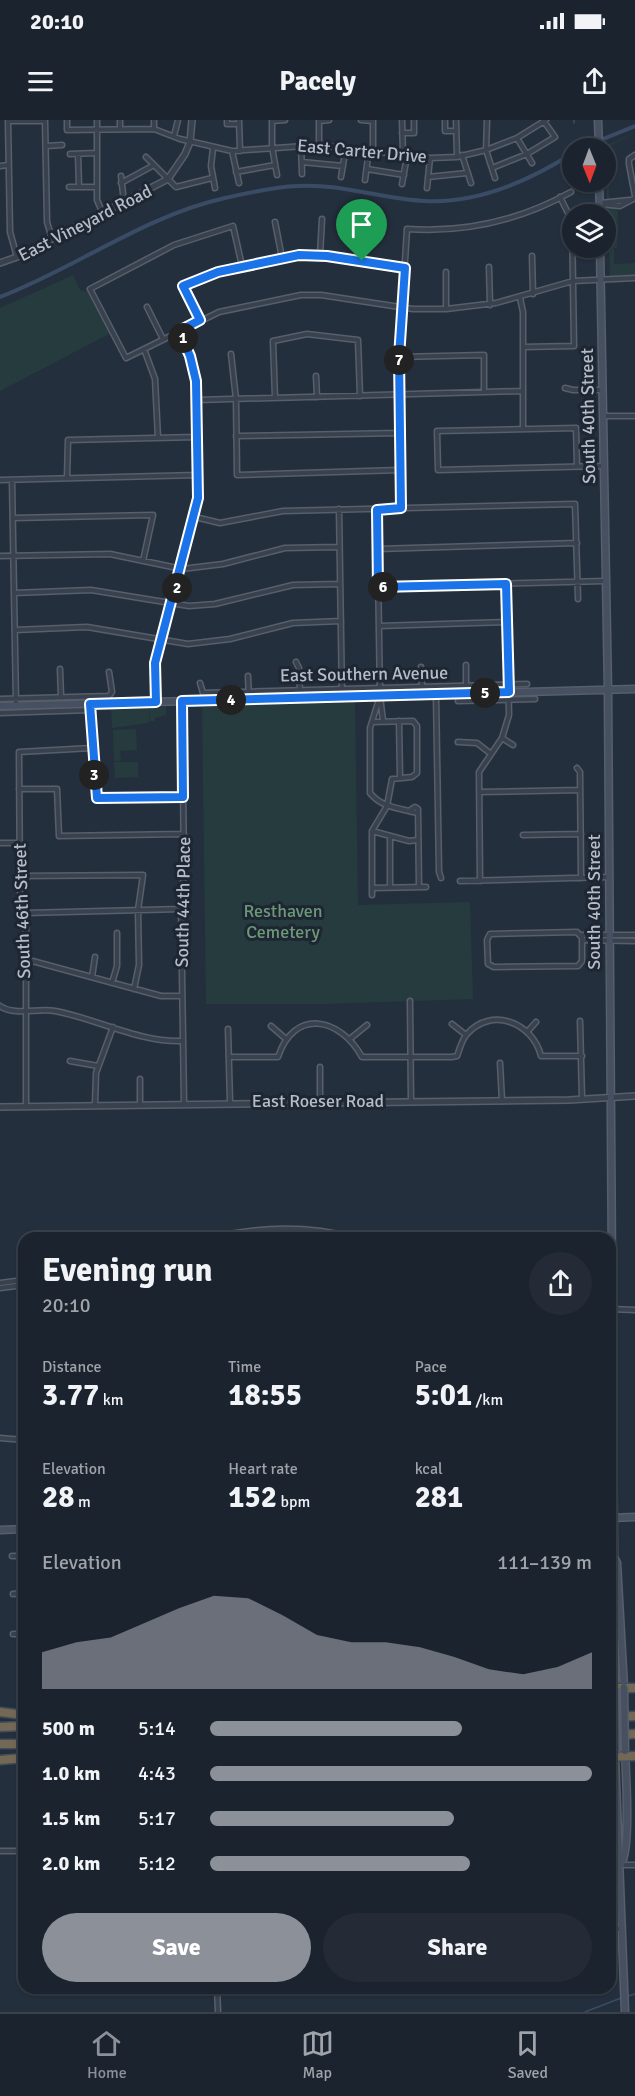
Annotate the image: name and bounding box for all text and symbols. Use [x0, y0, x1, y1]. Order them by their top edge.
text: 20:10 [30, 8, 84, 35]
icon: menu [24, 65, 57, 98]
text: Pacely [279, 65, 356, 98]
icon: share [578, 65, 611, 98]
street label: East Carter Drive [296, 134, 428, 168]
north arrow [562, 138, 616, 192]
map controls [562, 138, 616, 258]
street label: East Vineyard Road [15, 180, 155, 266]
pin [336, 199, 387, 261]
button: layers [562, 204, 616, 258]
icon: arrive [345, 208, 378, 241]
pin: 1 [168, 323, 198, 353]
text: 1 [179, 328, 187, 348]
pin: 7 [384, 345, 414, 375]
street label: South 40th Street [576, 348, 600, 484]
text: 7 [395, 350, 403, 370]
pin: 6 [368, 572, 398, 602]
pin: 2 [162, 573, 192, 603]
text: 6 [379, 577, 387, 597]
text: 2 [173, 578, 181, 598]
street label: East Southern Avenue [280, 662, 448, 686]
pin: 5 [470, 678, 500, 708]
text: 5 [481, 683, 489, 703]
pin: 4 [216, 685, 246, 715]
text: 4 [227, 690, 235, 710]
pin: 3 [79, 760, 109, 790]
text: 3 [90, 765, 98, 785]
street label: South 40th Street [583, 834, 605, 970]
street label: South 44th Place [171, 836, 195, 968]
street label: South 46th Street [9, 843, 35, 979]
park label: Resthaven Cemetery [243, 900, 323, 943]
street label: East Roeser Road [252, 1090, 384, 1112]
text: Evening run [42, 1250, 212, 1291]
button: share [529, 1252, 592, 1315]
text: 20:10 [42, 1293, 91, 1318]
text: Distance [42, 1357, 102, 1377]
text: Time [228, 1357, 261, 1377]
text: Pace [415, 1357, 447, 1377]
text: 3.77 [42, 1377, 99, 1414]
text: 18:55 [228, 1377, 302, 1414]
text: 5:01 [415, 1377, 472, 1414]
text: km [99, 1390, 124, 1410]
text: /km [472, 1390, 503, 1410]
text: Elevation [42, 1459, 106, 1479]
text: Heart rate [228, 1459, 298, 1479]
text: kcal [415, 1459, 443, 1479]
text: 28 [42, 1479, 74, 1516]
text: 152 [228, 1479, 277, 1516]
text: 281 [415, 1479, 463, 1516]
text: m [74, 1492, 91, 1512]
text: bpm [277, 1492, 310, 1512]
text: Elevation [42, 1550, 122, 1575]
text: 111–139 m [497, 1550, 592, 1575]
text: 500 m [42, 1716, 95, 1741]
text: 5:14 [138, 1716, 176, 1741]
text: 1.0 km [42, 1761, 100, 1786]
text: 4:43 [138, 1761, 176, 1786]
text: 1.5 km [42, 1806, 100, 1831]
text: 5:17 [138, 1806, 176, 1831]
text: 2.0 km [42, 1851, 100, 1876]
text: 5:12 [138, 1851, 176, 1876]
button: Save [42, 1913, 311, 1982]
button: Share [323, 1913, 592, 1982]
tab: Home [87, 2027, 127, 2083]
tab: Map [301, 2027, 334, 2083]
tab: Saved [508, 2027, 548, 2083]

